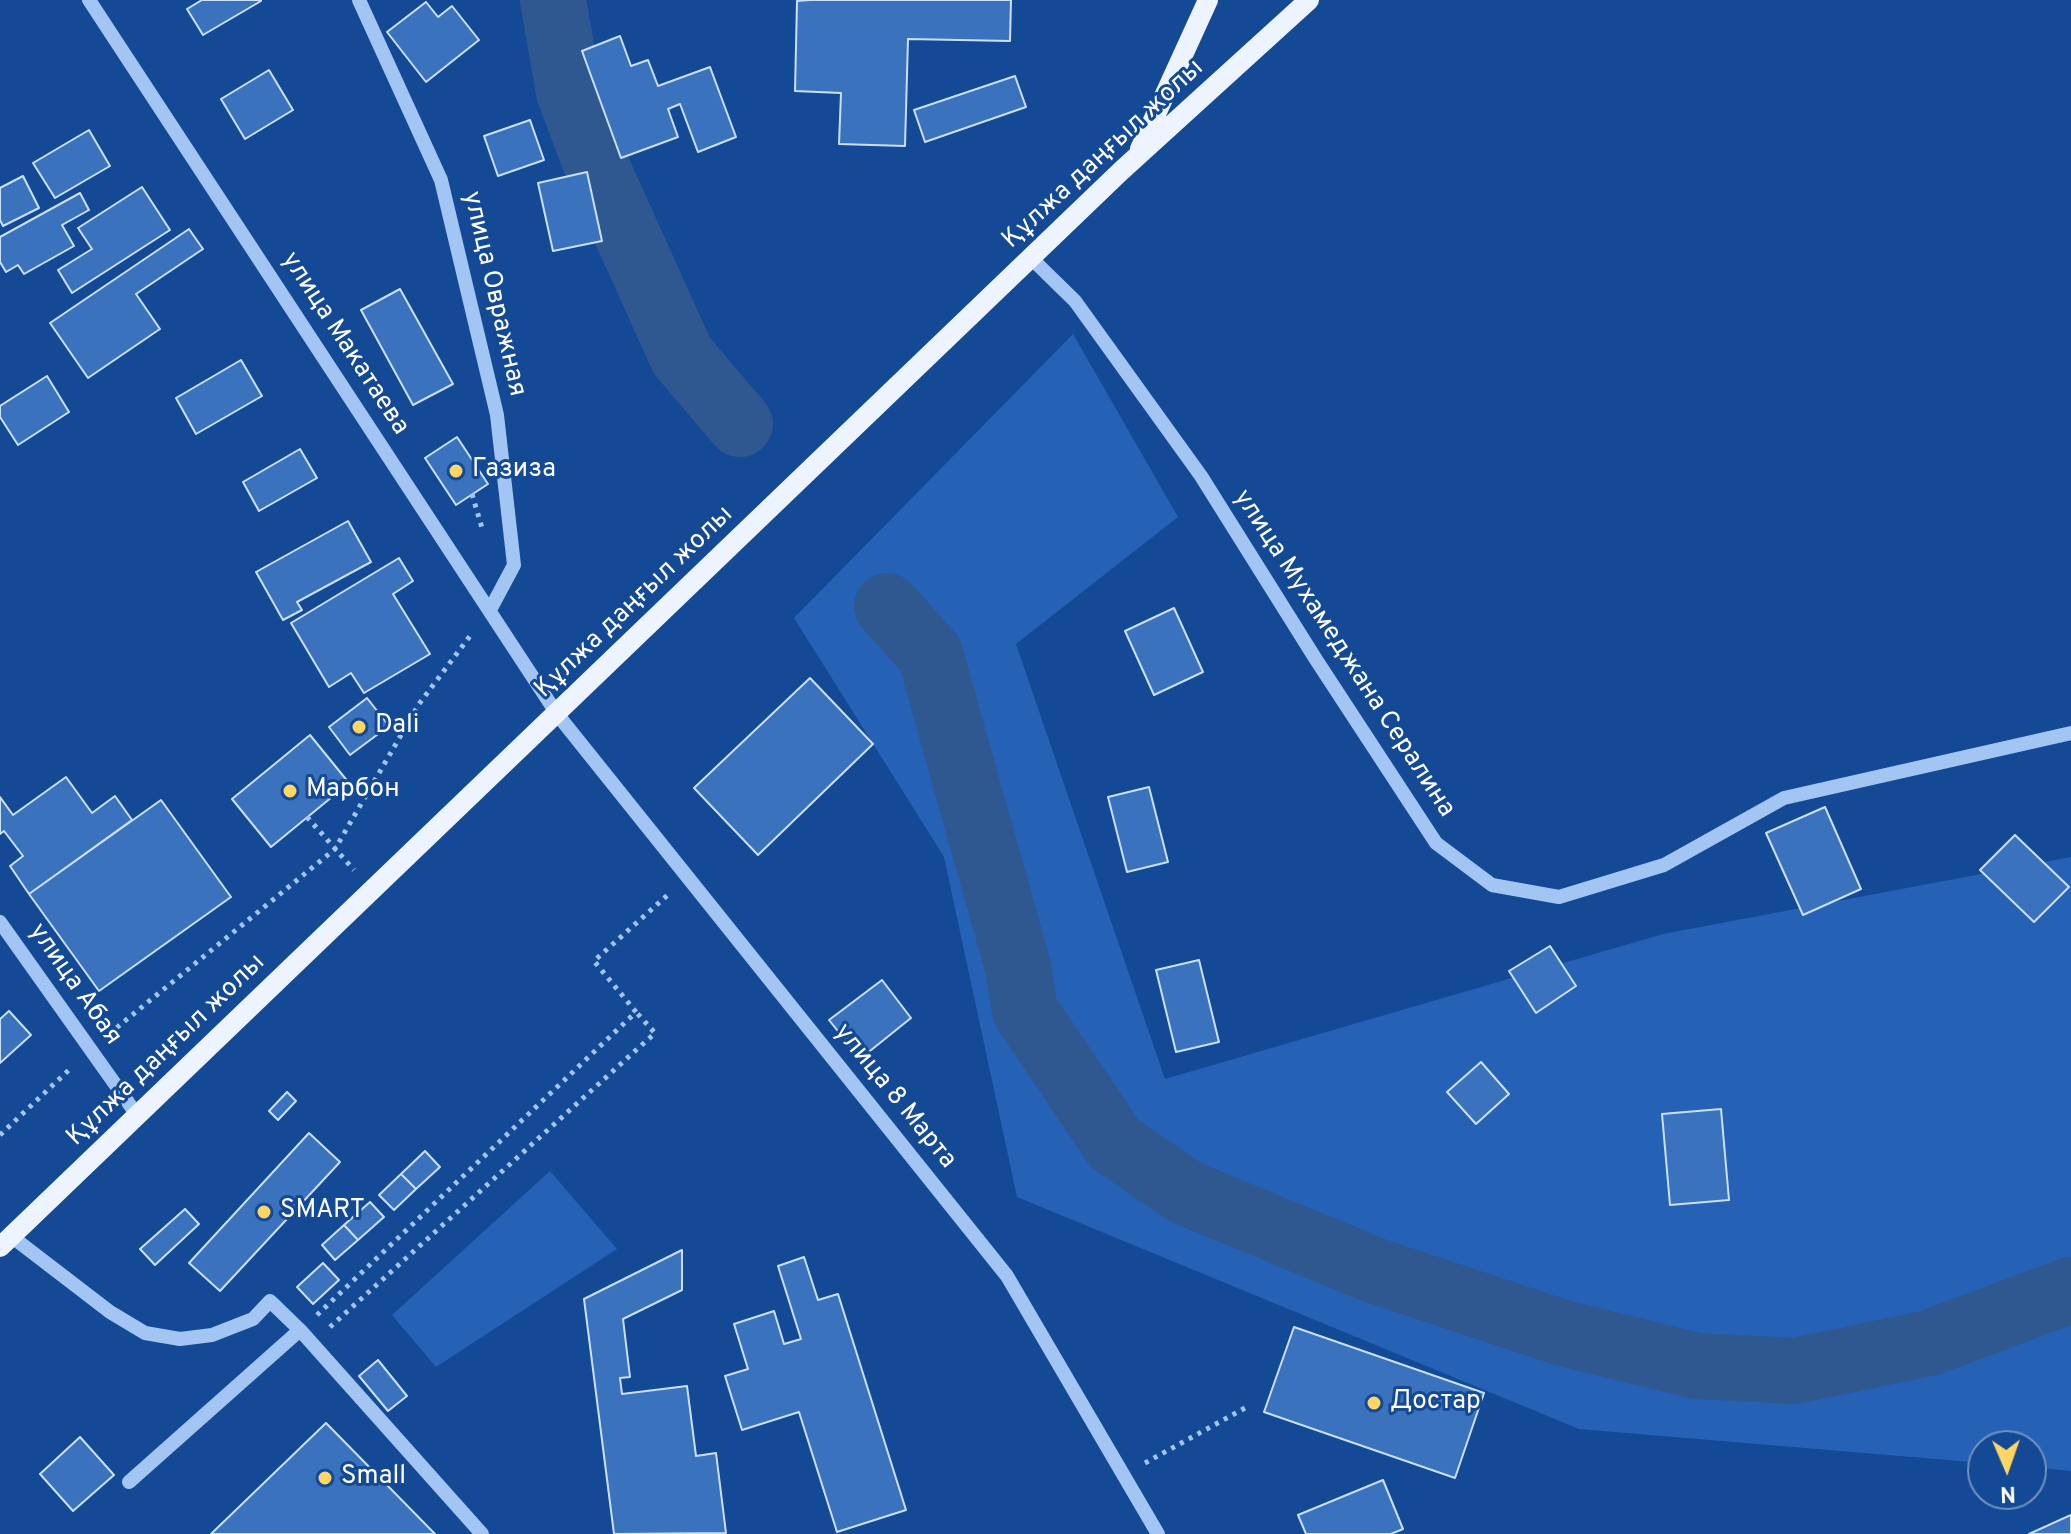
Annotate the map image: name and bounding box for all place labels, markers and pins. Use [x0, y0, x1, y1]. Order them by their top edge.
place label: Газиза [472, 455, 556, 487]
marker: Газиза [447, 462, 465, 480]
place label: Dali [375, 711, 419, 743]
marker: Dali [350, 718, 368, 736]
place label: Марбон [306, 775, 400, 807]
marker: Марбон [281, 782, 299, 800]
place label: SMART [280, 1196, 365, 1228]
marker: SMART [255, 1203, 273, 1221]
place label: Достар [1390, 1387, 1481, 1419]
marker: Достар [1365, 1394, 1383, 1412]
place label: Small [341, 1462, 406, 1494]
marker: Small [316, 1469, 334, 1487]

